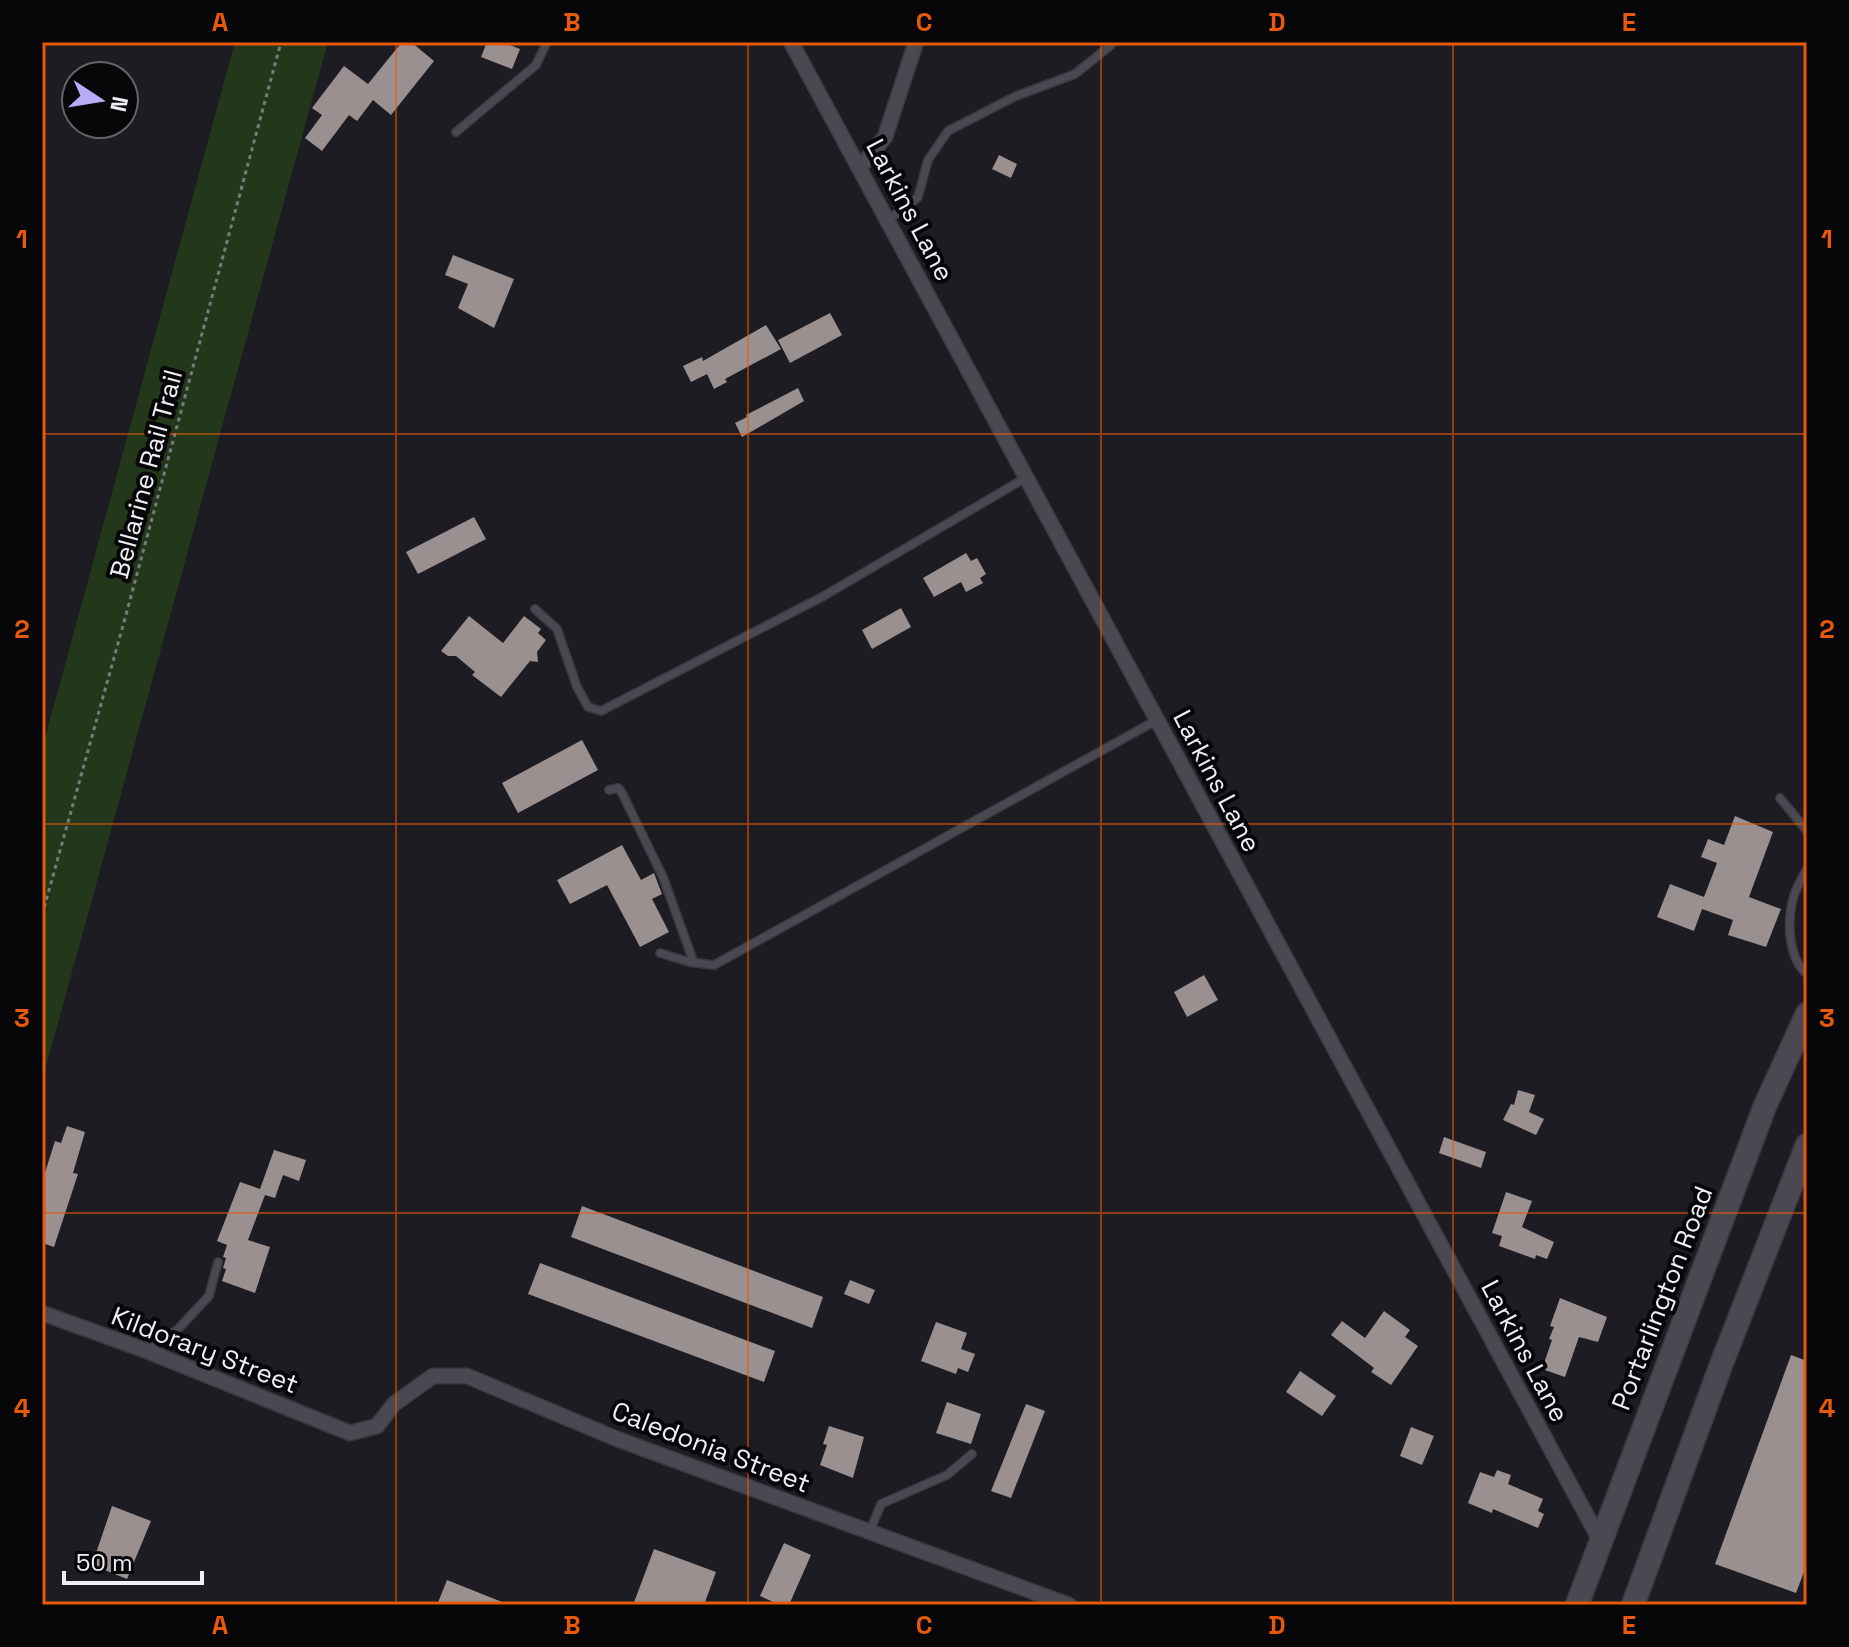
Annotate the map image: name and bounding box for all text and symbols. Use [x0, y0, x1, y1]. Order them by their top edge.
text: A [212, 5, 229, 39]
text: B [563, 5, 581, 39]
text: C [916, 5, 932, 39]
text: D [1268, 5, 1286, 39]
text: E [1622, 5, 1636, 39]
north arrow [60, 60, 140, 140]
text: N [104, 94, 135, 114]
street label: Larkins Lane [858, 133, 962, 287]
text: 1 [16, 222, 28, 256]
text: 1 [1821, 222, 1833, 256]
street label: Bellarine Rail Trail [102, 366, 190, 582]
text: 2 [14, 612, 30, 646]
text: 2 [1819, 612, 1835, 646]
street label: Larkins Lane [1165, 704, 1269, 858]
text: 3 [14, 1001, 30, 1035]
text: 3 [1819, 1001, 1835, 1035]
street label: Portarlington Road [1604, 1181, 1720, 1415]
street label: Larkins Lane [1473, 1274, 1577, 1428]
street label: Kildorary Street [107, 1299, 303, 1401]
text: 4 [14, 1391, 30, 1425]
text: 4 [1819, 1391, 1835, 1425]
street label: Caledonia Street [607, 1394, 815, 1500]
scale bar [64, 1535, 202, 1585]
text: 50 m [76, 1547, 133, 1578]
text: A [212, 1608, 229, 1642]
text: B [563, 1608, 581, 1642]
text: C [916, 1608, 932, 1642]
text: D [1268, 1608, 1286, 1642]
text: E [1622, 1608, 1636, 1642]

